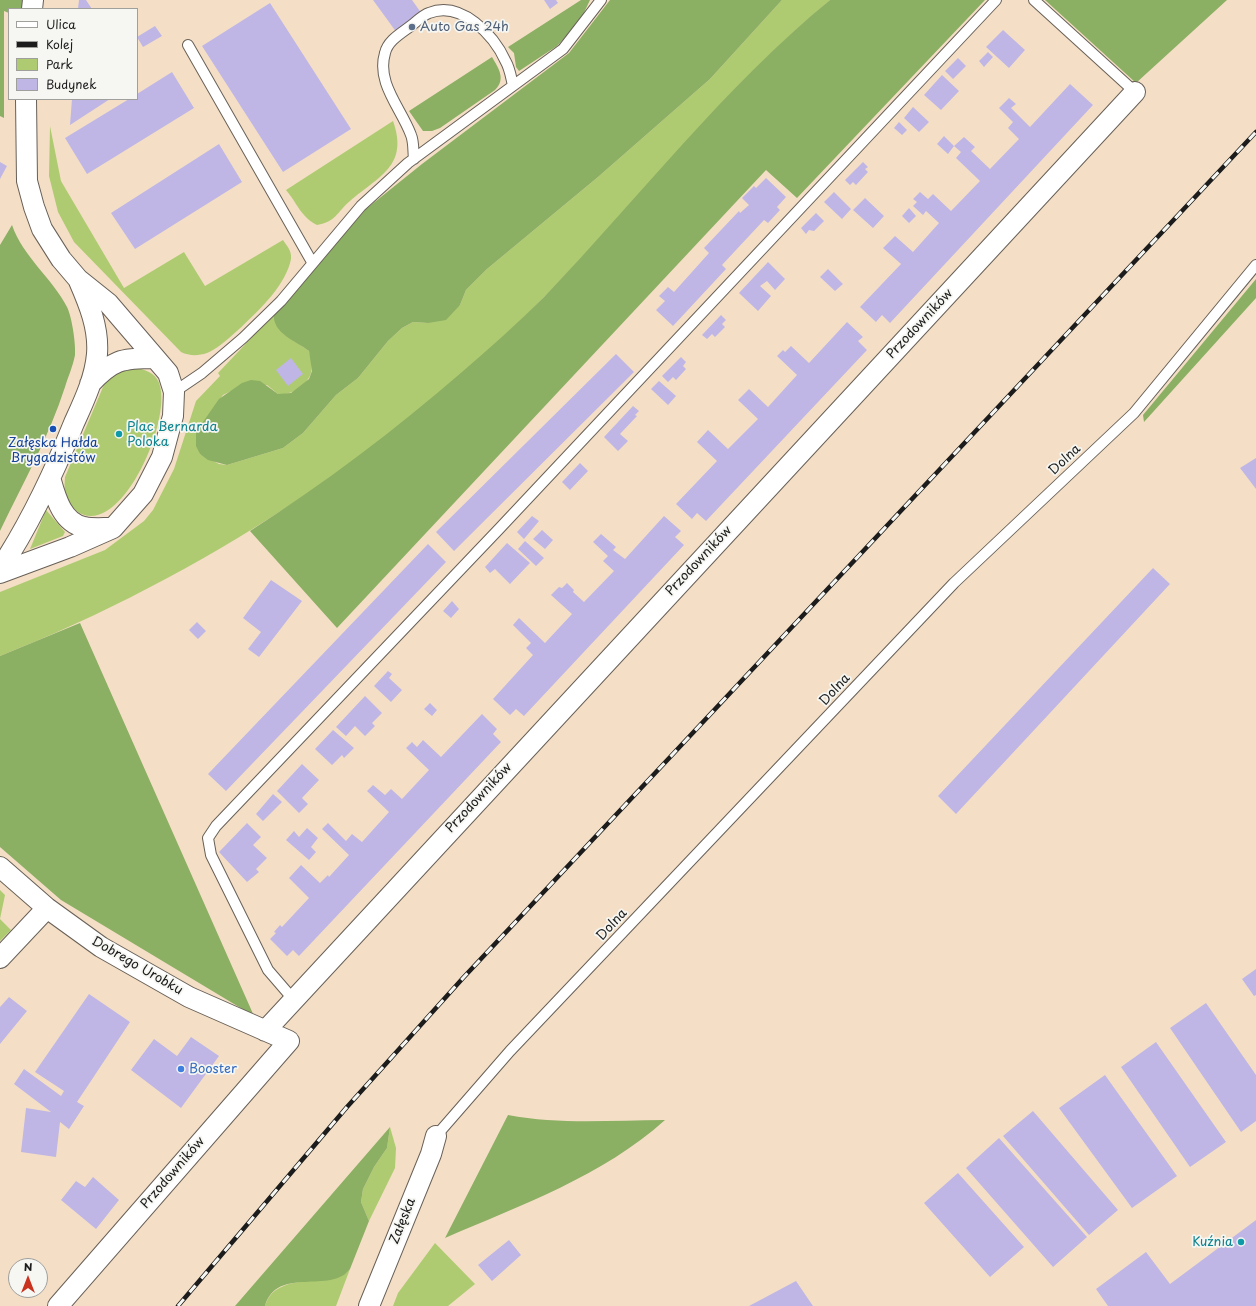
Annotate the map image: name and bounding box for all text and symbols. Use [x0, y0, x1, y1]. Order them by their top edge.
legend [8, 8, 138, 100]
text: Ulica [46, 15, 76, 33]
place label: Auto Gas 24h [420, 19, 509, 35]
marker: Auto Gas 24h [407, 22, 417, 32]
text: Kolej [46, 35, 73, 53]
text: Park [46, 55, 73, 73]
text: Budynek [46, 75, 96, 93]
street label: Przodowników [884, 286, 956, 362]
place label: Plac Bernarda Poloka [127, 419, 218, 450]
marker: Załęska Hałda Brygadzistów [48, 424, 58, 434]
marker: Plac Bernarda Poloka [114, 429, 124, 439]
place label: Załęska Hałda Brygadzistów [8, 435, 98, 466]
street label: Dolna [1046, 441, 1084, 479]
street label: Przodowników [663, 523, 735, 599]
street label: Dolna [816, 671, 854, 709]
street label: Przodowników [443, 760, 515, 836]
street label: Dolna [593, 906, 631, 944]
street label: Dobrego Urobku [89, 934, 185, 998]
place label: Booster [189, 1061, 237, 1077]
marker: Booster [176, 1064, 186, 1074]
street label: Przodowników [138, 1134, 208, 1212]
street label: Załęska [387, 1196, 419, 1246]
place label: Kuźnia [1192, 1234, 1233, 1250]
marker: Kuźnia [1236, 1237, 1246, 1247]
north arrow [8, 1258, 48, 1298]
text: N [24, 1258, 32, 1275]

